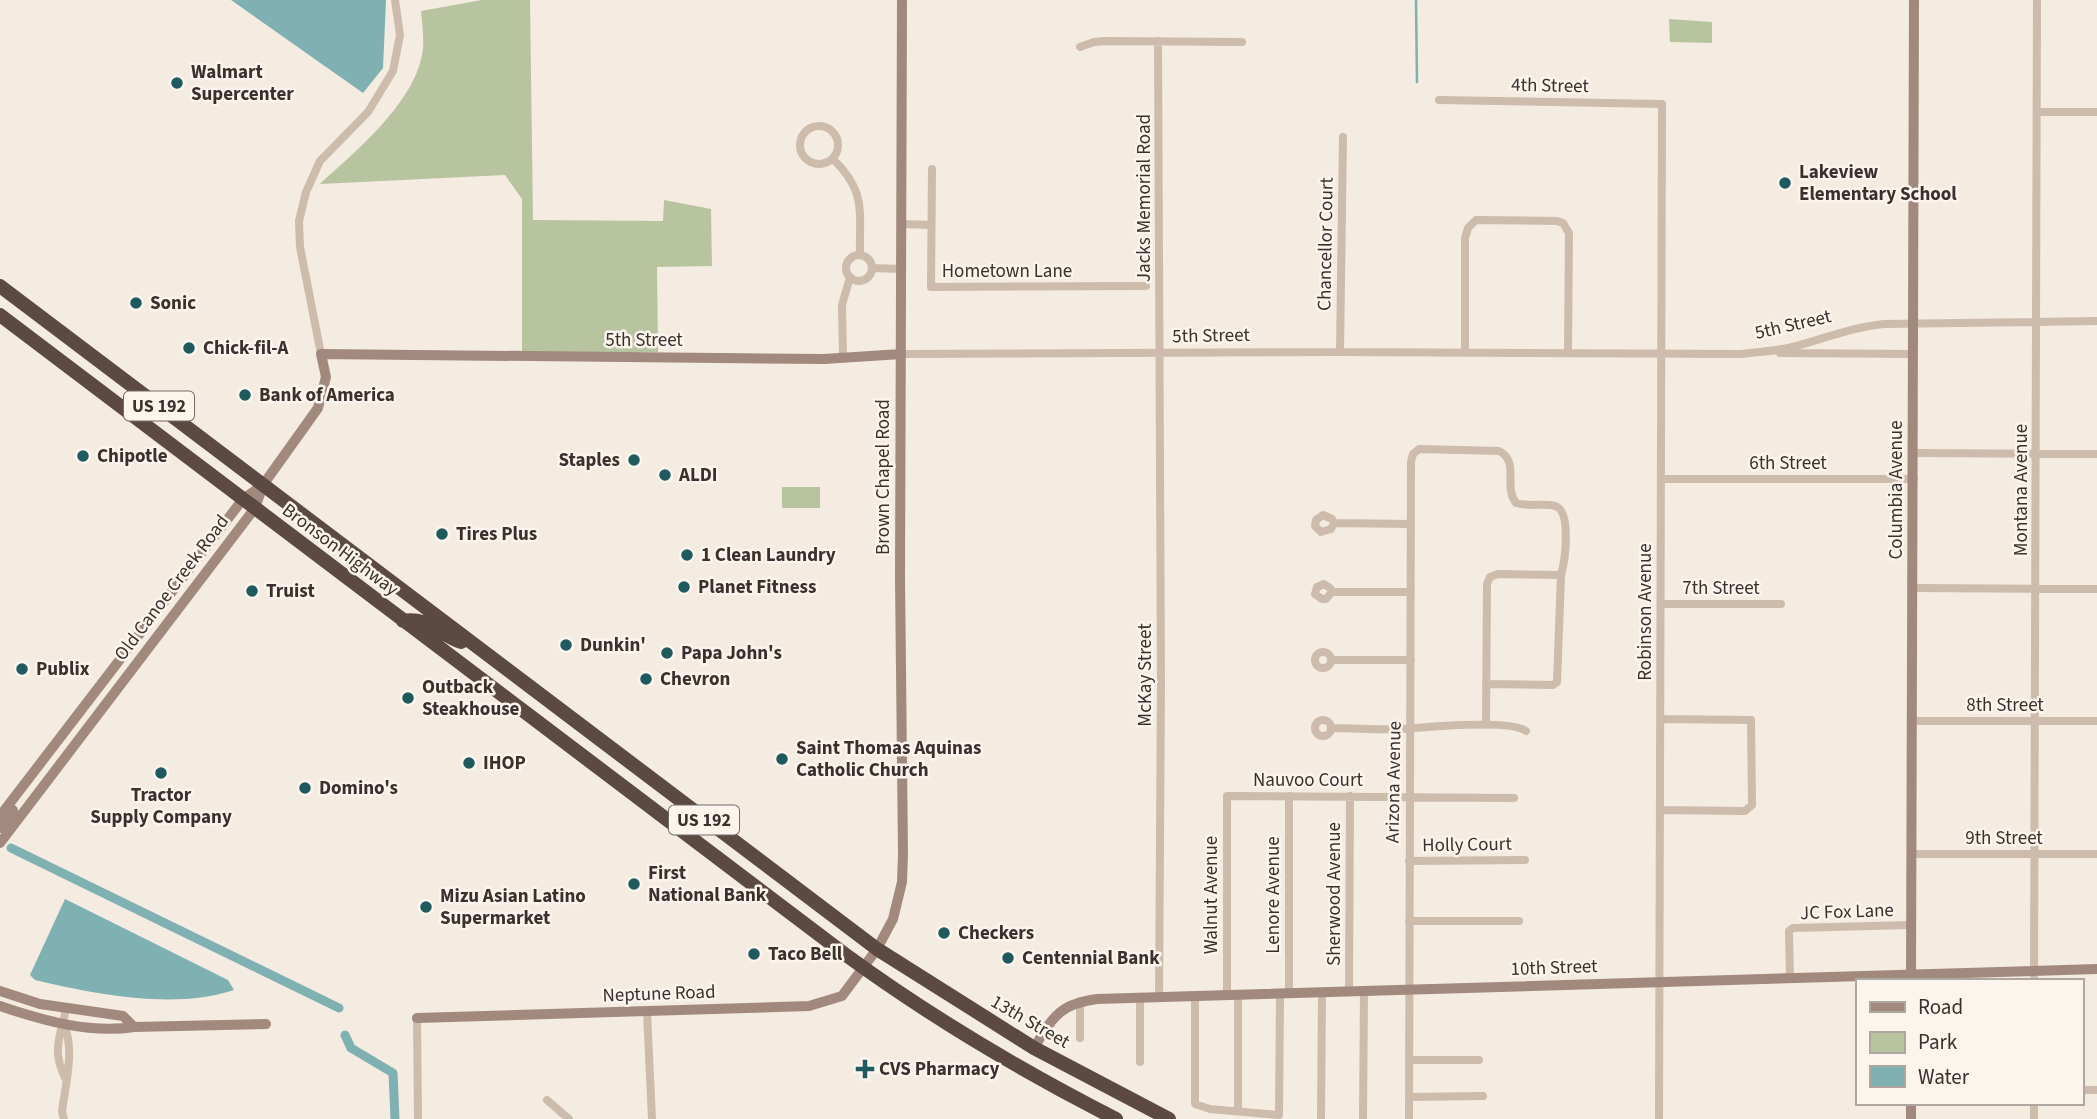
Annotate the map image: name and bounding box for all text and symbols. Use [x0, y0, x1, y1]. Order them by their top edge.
place label: Walmart Supercenter [191, 59, 294, 108]
street label: 4th Street [1511, 72, 1590, 100]
marker: Walmart Supercenter [169, 75, 185, 91]
street label: Jacks Memorial Road [1131, 114, 1158, 282]
place label: Lakeview Elementary School [1799, 159, 1957, 208]
marker: Lakeview Elementary School [1777, 175, 1793, 191]
street label: Chancellor Court [1311, 176, 1341, 311]
street label: Hometown Lane [942, 258, 1072, 285]
place label: Sonic [150, 290, 196, 317]
marker: Sonic [128, 295, 144, 311]
street label: 5th Street [1752, 303, 1834, 347]
street label: 5th Street [1172, 322, 1251, 350]
street label: 5th Street [605, 327, 683, 354]
place label: Chick-fil-A [203, 335, 289, 362]
marker: Chick-fil-A [181, 340, 197, 356]
place label: Bank of America [259, 382, 395, 409]
marker: Bank of America [237, 387, 253, 403]
road number: US 192 [124, 392, 194, 420]
street label: Brown Chapel Road [870, 399, 897, 555]
street label: Columbia Avenue [1883, 420, 1910, 560]
street label: Montana Avenue [2008, 424, 2035, 556]
place label: Chipotle [97, 443, 168, 470]
place label: Staples [558, 447, 620, 474]
marker: Chipotle [75, 448, 91, 464]
street label: 6th Street [1749, 450, 1827, 477]
marker: Staples [626, 452, 642, 468]
place label: ALDI [678, 462, 718, 489]
marker: ALDI [657, 467, 673, 483]
street label: Bronson Highway [276, 497, 404, 603]
street label: Old Canoe Creek Road [108, 510, 236, 666]
place label: Tires Plus [456, 521, 537, 548]
marker: Tires Plus [434, 526, 450, 542]
place label: 1 Clean Laundry [701, 542, 836, 569]
street label: Robinson Avenue [1632, 543, 1659, 681]
marker: 1 Clean Laundry [679, 547, 695, 563]
place label: Planet Fitness [698, 574, 816, 601]
street label: 7th Street [1682, 575, 1760, 602]
place label: Truist [266, 578, 315, 605]
marker: Planet Fitness [676, 579, 692, 595]
marker: Truist [244, 583, 260, 599]
street label: McKay Street [1132, 623, 1159, 727]
place label: Dunkin' [580, 632, 646, 659]
marker: Dunkin' [558, 637, 574, 653]
place label: Papa John's [681, 640, 782, 667]
marker: Papa John's [659, 645, 675, 661]
place label: Publix [36, 656, 90, 683]
marker: Publix [14, 661, 30, 677]
place label: Chevron [660, 666, 730, 693]
marker: Chevron [638, 671, 654, 687]
place label: Outback Steakhouse [422, 674, 520, 723]
marker: Outback Steakhouse [400, 690, 416, 706]
street label: 8th Street [1966, 692, 2044, 719]
street label: Arizona Avenue [1379, 721, 1409, 843]
place label: Saint Thomas Aquinas Catholic Church [796, 735, 981, 784]
place label: IHOP [483, 750, 526, 777]
marker: Saint Thomas Aquinas Catholic Church [774, 751, 790, 767]
marker: IHOP [461, 755, 477, 771]
marker: Tractor Supply Company [153, 765, 169, 781]
street label: Nauvoo Court [1253, 767, 1364, 794]
place label: Domino's [319, 775, 398, 802]
marker: Domino's [297, 780, 313, 796]
place label: Tractor Supply Company [90, 782, 232, 831]
road number: US 192 [669, 806, 739, 834]
street label: Sherwood Avenue [1321, 822, 1348, 966]
street label: 9th Street [1965, 825, 2043, 852]
street label: Holly Court [1422, 831, 1513, 859]
street label: Walnut Avenue [1198, 836, 1225, 954]
street label: Lenore Avenue [1260, 836, 1287, 954]
place label: First National Bank [648, 860, 767, 909]
marker: First National Bank [626, 876, 642, 892]
place label: Mizu Asian Latino Supermarket [440, 883, 586, 932]
street label: JC Fox Lane [1800, 897, 1894, 927]
marker: Mizu Asian Latino Supermarket [418, 899, 434, 915]
place label: Checkers [958, 920, 1034, 947]
marker: Checkers [936, 925, 952, 941]
place label: Taco Bell [768, 941, 843, 968]
place label: Centennial Bank [1022, 945, 1160, 972]
marker: Taco Bell [746, 946, 762, 962]
marker: Centennial Bank [1000, 950, 1016, 966]
street label: 10th Street [1510, 953, 1599, 983]
street label: Neptune Road [602, 979, 716, 1009]
legend [1856, 979, 2083, 1105]
street label: 13th Street [986, 989, 1075, 1056]
text: Road [1918, 992, 1963, 1022]
text: Park [1918, 1027, 1958, 1057]
place label: CVS Pharmacy [879, 1056, 1000, 1083]
marker: CVS Pharmacy [857, 1061, 873, 1077]
text: Water [1918, 1062, 1970, 1092]

